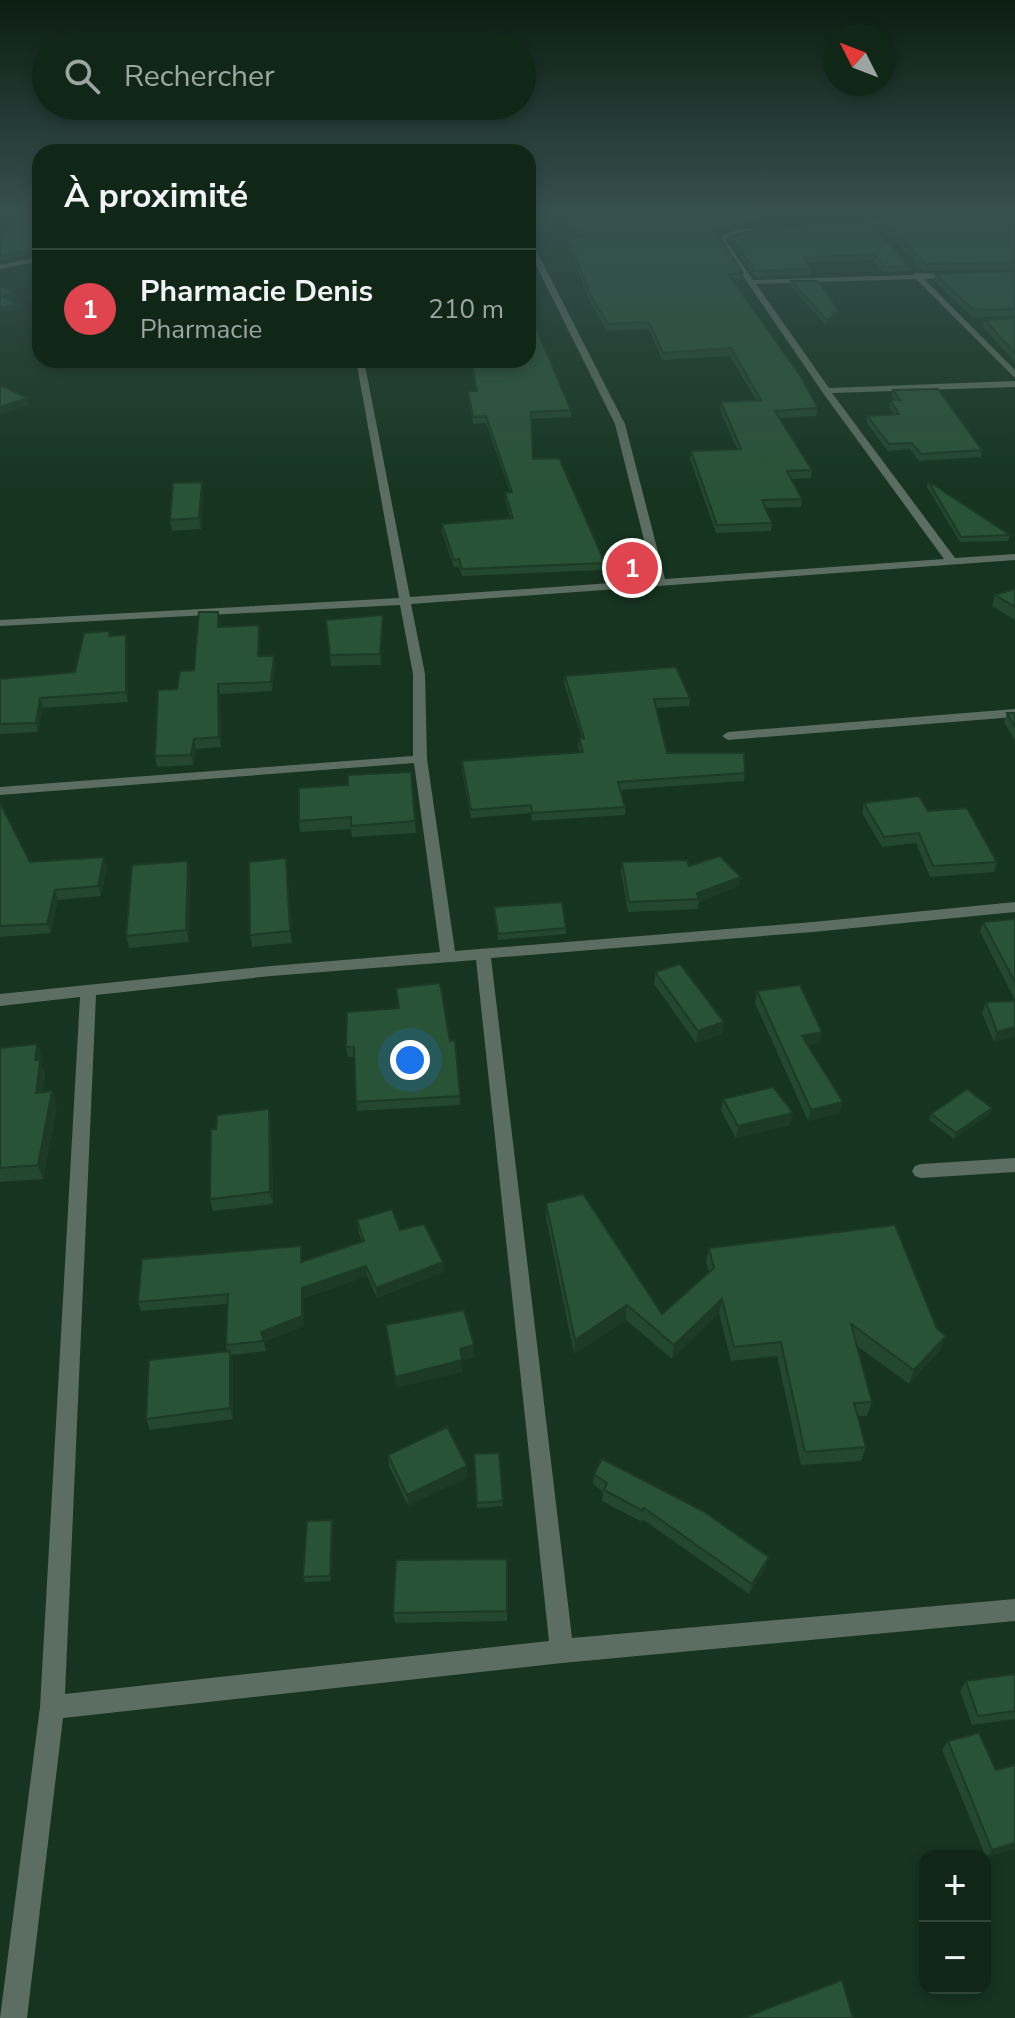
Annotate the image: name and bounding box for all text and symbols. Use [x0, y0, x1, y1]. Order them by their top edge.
north arrow [823, 24, 895, 96]
search box [32, 32, 536, 120]
icon: search [60, 54, 104, 98]
text: Rechercher [124, 56, 275, 97]
text: À proximité [64, 173, 248, 219]
text: Pharmacie Denis [140, 271, 373, 312]
text: 1 [82, 292, 98, 327]
text: 210 m [428, 292, 504, 327]
text: Pharmacie [140, 312, 262, 347]
pin: 1 [606, 538, 658, 598]
your location [390, 1040, 430, 1080]
map controls [919, 1850, 991, 1994]
button: + [919, 1850, 991, 1922]
button: − [919, 1922, 991, 1994]

